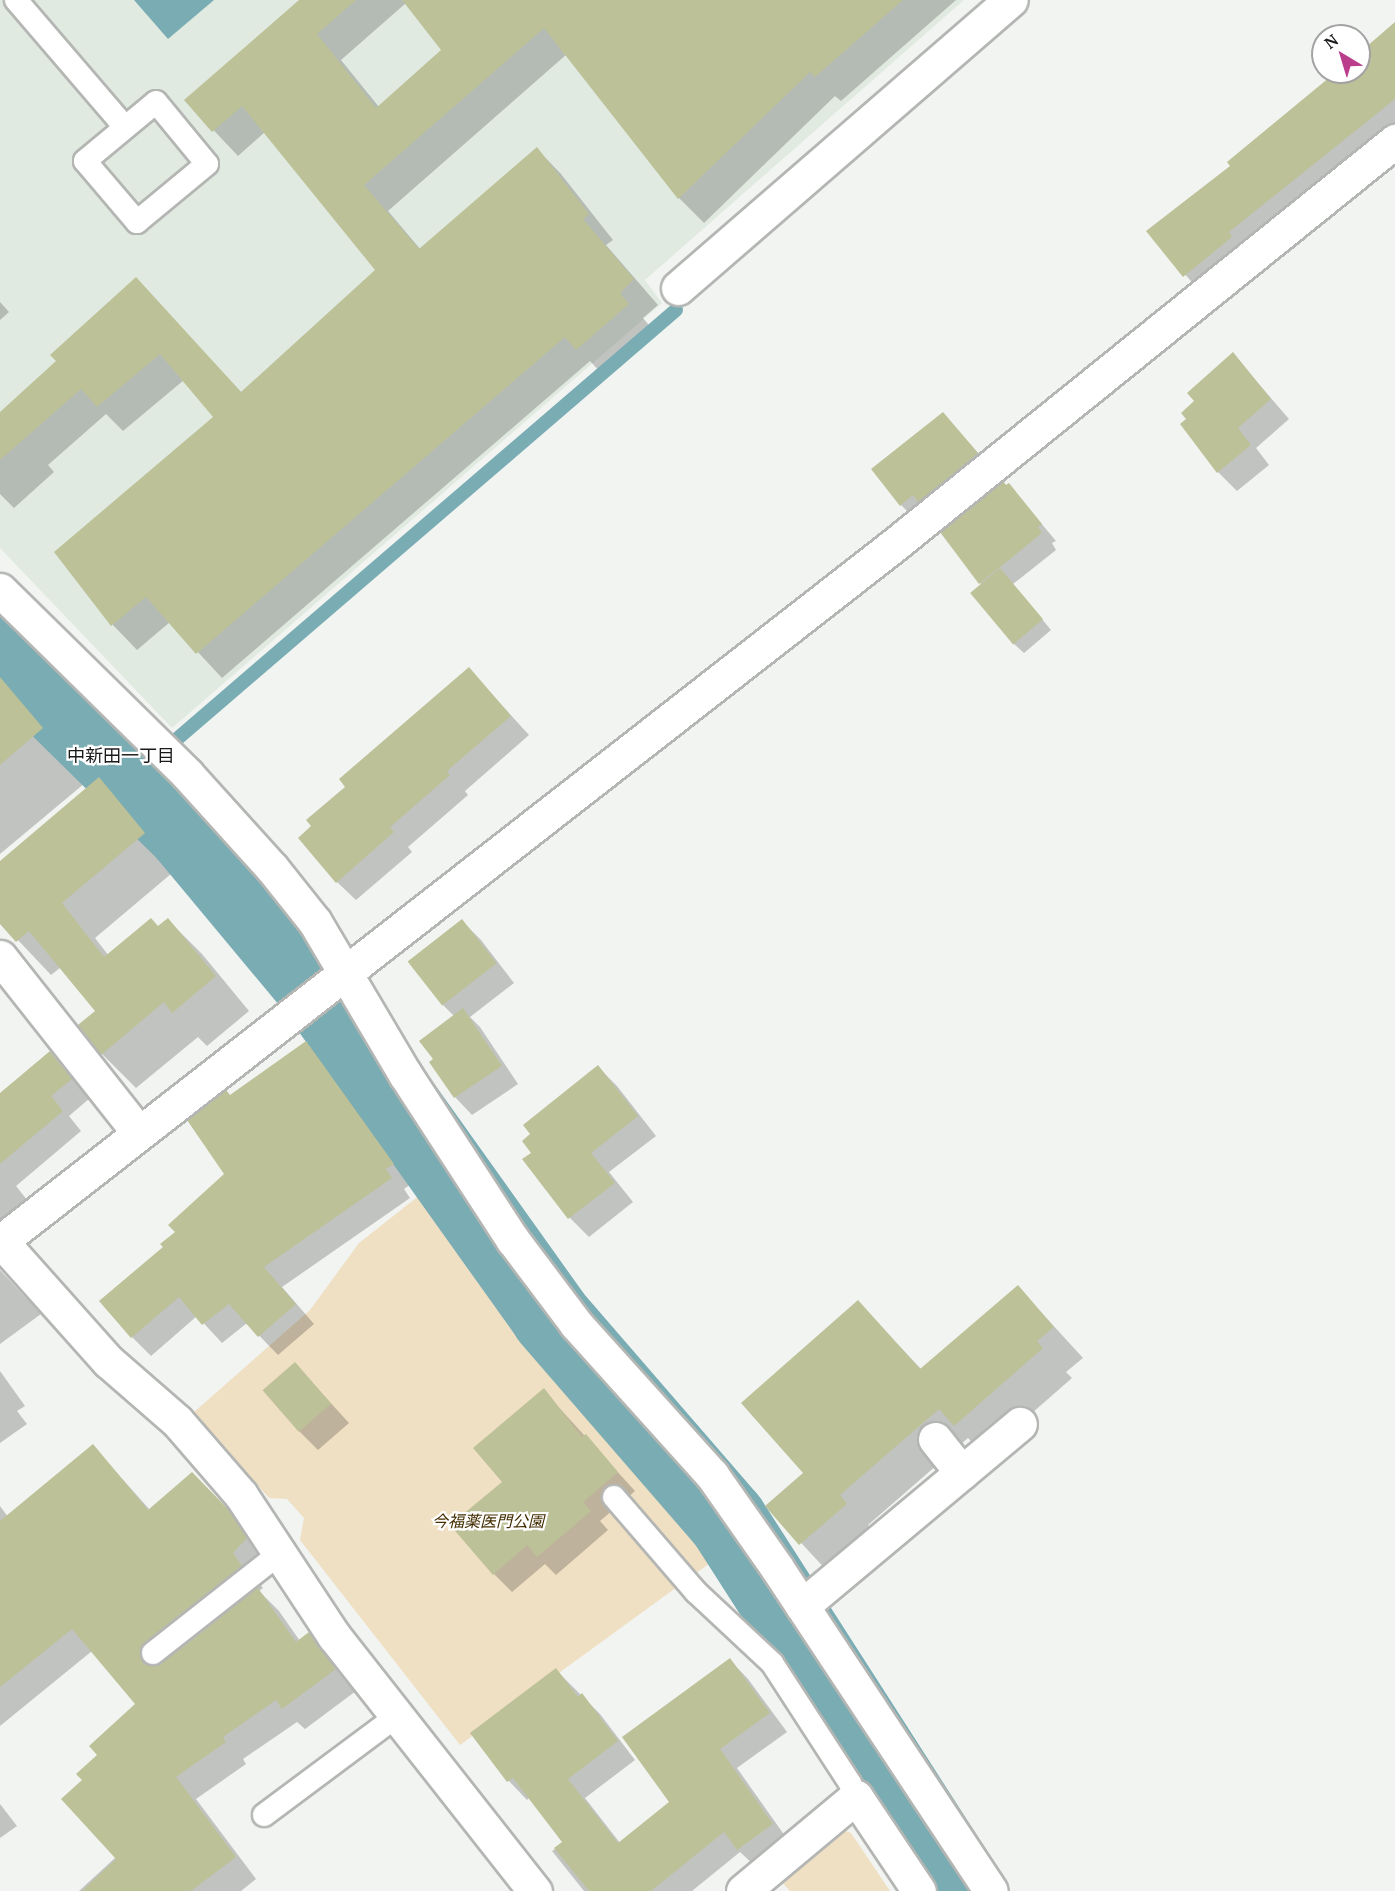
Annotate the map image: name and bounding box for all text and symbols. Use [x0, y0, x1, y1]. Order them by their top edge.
north arrow [1311, 24, 1371, 84]
text: N [1320, 29, 1343, 54]
district label: 中新田一丁目 [67, 744, 175, 766]
park label: 今福薬医門公園 [432, 1511, 544, 1531]

